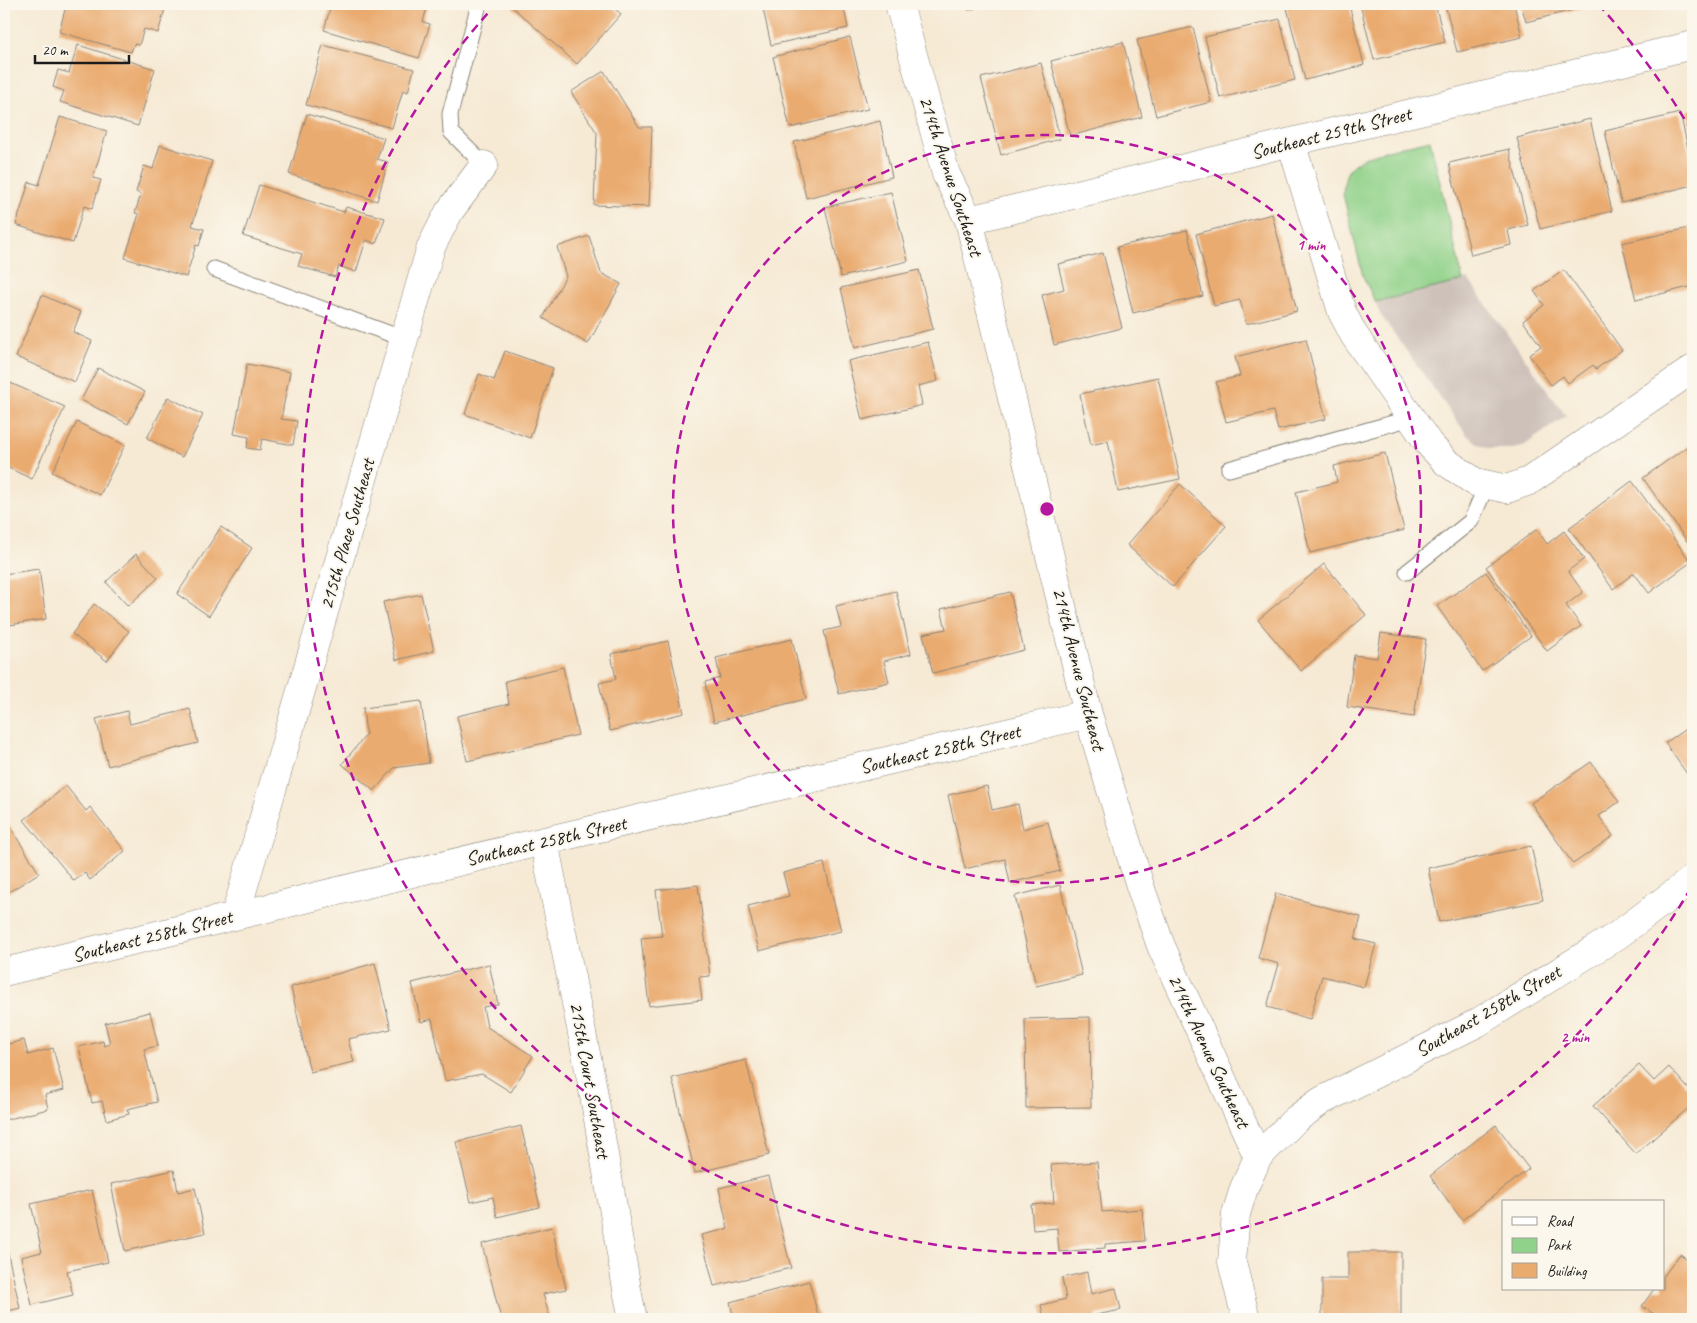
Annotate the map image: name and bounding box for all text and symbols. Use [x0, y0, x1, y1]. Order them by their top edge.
scale bar [35, 32, 129, 64]
text: 20 m [42, 41, 69, 60]
street label: 214th Avenue Southeast [913, 93, 989, 261]
street label: Southeast 259th Street [1248, 100, 1416, 165]
text: 1 min [1297, 236, 1326, 255]
street label: 215th Place Southeast [314, 454, 381, 612]
centre of rings [1038, 500, 1056, 518]
street label: 214th Avenue Southeast [1047, 585, 1112, 755]
street label: Southeast 258th Street [857, 718, 1025, 780]
street label: Southeast 258th Street [463, 810, 631, 872]
street label: Southeast 258th Street [69, 903, 237, 968]
street label: Southeast 258th Street [1411, 958, 1567, 1063]
street label: 214th Avenue Southeast [1162, 970, 1257, 1134]
street label: 215th Court Southeast [564, 1000, 616, 1162]
text: 2 min [1561, 1028, 1590, 1047]
legend [1502, 1200, 1664, 1290]
text: Road [1547, 1212, 1574, 1231]
text: Park [1547, 1236, 1572, 1255]
text: Building [1547, 1262, 1587, 1281]

